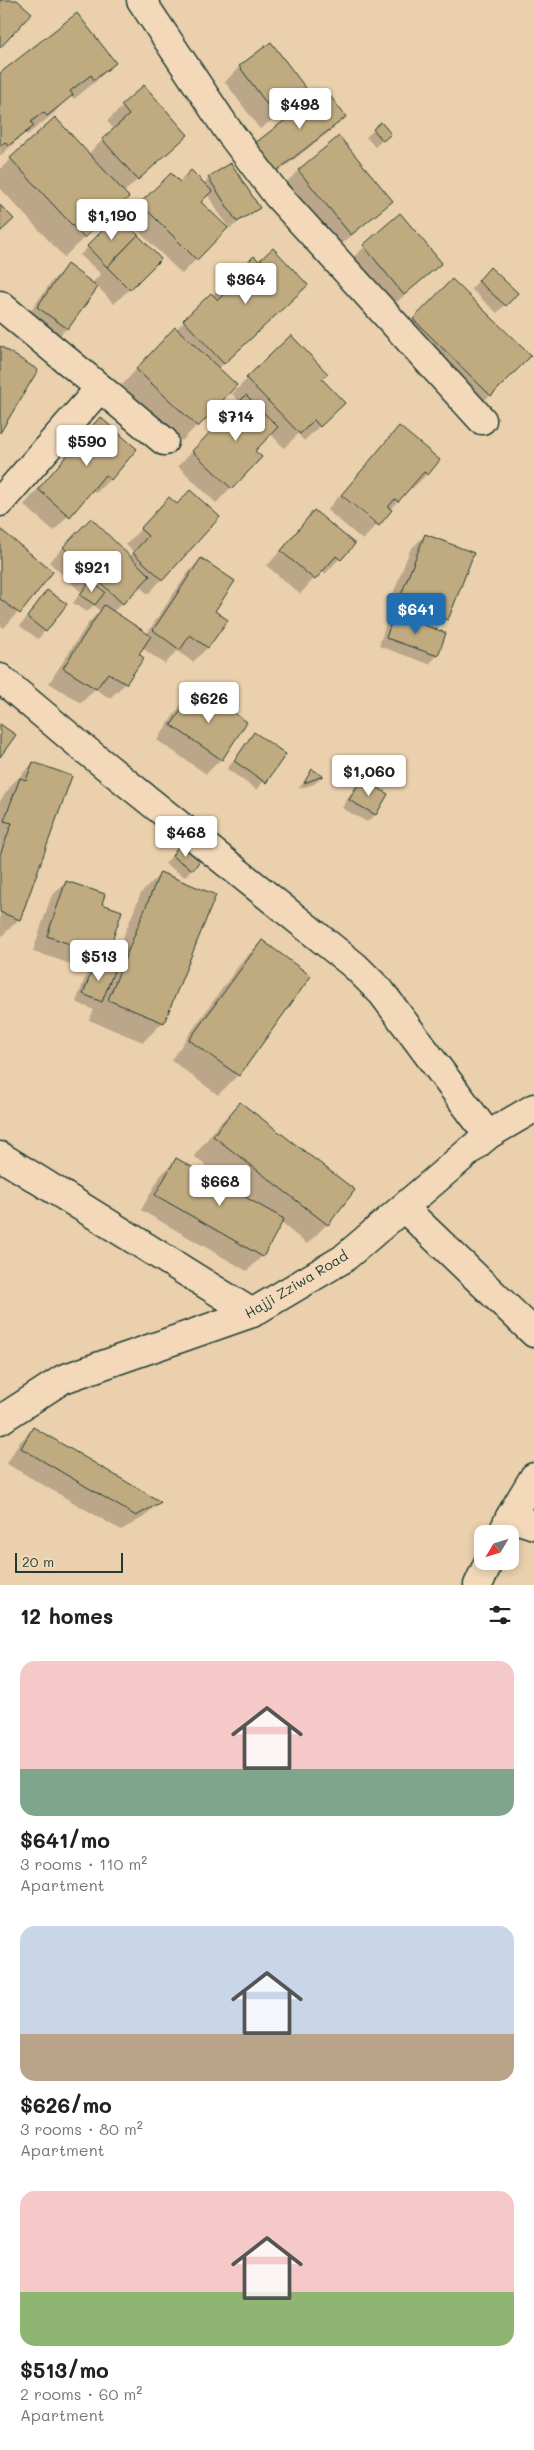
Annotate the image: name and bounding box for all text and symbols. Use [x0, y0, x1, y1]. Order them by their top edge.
pin: $498 [270, 88, 330, 130]
text: $498 [280, 93, 320, 114]
pin: $1,190 [71, 198, 153, 241]
text: $1,190 [88, 204, 136, 225]
pin: $364 [216, 262, 276, 305]
text: $364 [226, 268, 266, 289]
pin: $714 [206, 400, 266, 442]
text: $714 [218, 405, 254, 426]
pin: $590 [57, 424, 117, 467]
text: $590 [67, 430, 107, 451]
pin: $921 [62, 550, 122, 593]
text: $921 [74, 556, 110, 577]
pin: $641 [386, 592, 446, 635]
text: $641 [398, 598, 434, 619]
pin: $626 [179, 682, 239, 724]
text: $626 [190, 687, 228, 708]
pin: $1,060 [328, 754, 410, 797]
text: $1,060 [343, 760, 395, 781]
pin: $468 [156, 816, 216, 858]
text: $468 [166, 821, 206, 842]
pin: $513 [69, 940, 129, 982]
text: $513 [81, 945, 117, 966]
pin: $668 [190, 1164, 250, 1207]
text: $668 [200, 1170, 240, 1191]
street label: Hajji Zziwa Road [241, 1246, 351, 1322]
north arrow [474, 1525, 519, 1570]
map controls [474, 1525, 519, 1570]
scale bar [15, 1550, 122, 1573]
text: 20 m [22, 1552, 54, 1571]
icon: filters [486, 1601, 514, 1629]
text: 12 homes [20, 1602, 113, 1629]
icon: home [222, 1693, 312, 1783]
text: $641/mo [20, 1826, 110, 1853]
text: 3 rooms · 110 m² [20, 1853, 147, 1874]
text: Apartment [20, 1874, 105, 1895]
icon: home [222, 1958, 312, 2048]
text: $626/mo [20, 2091, 112, 2118]
text: 3 rooms · 80 m² [20, 2118, 143, 2139]
text: Apartment [20, 2139, 105, 2160]
icon: home [222, 2223, 312, 2313]
text: $513/mo [20, 2356, 109, 2383]
text: 2 rooms · 60 m² [20, 2383, 142, 2404]
text: Apartment [20, 2404, 105, 2425]

